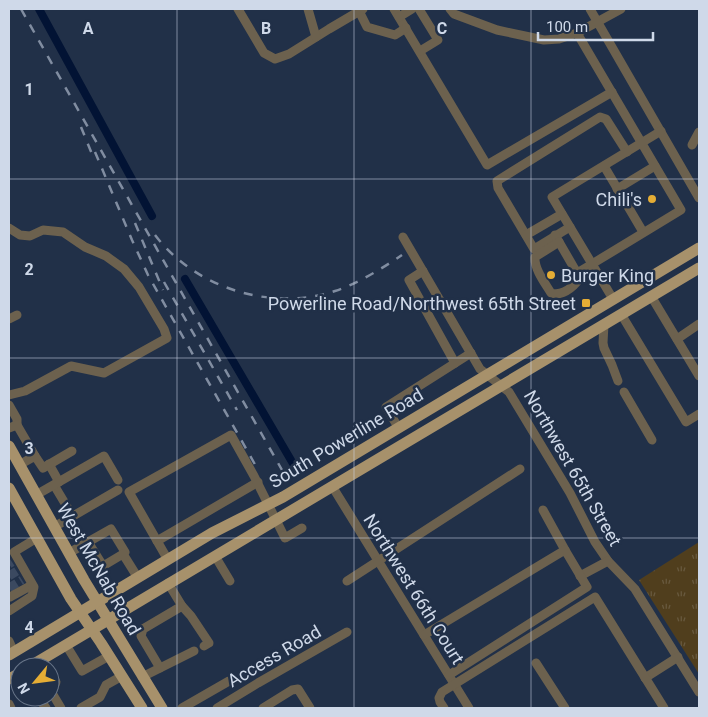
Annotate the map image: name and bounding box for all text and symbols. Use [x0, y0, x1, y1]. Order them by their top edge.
scale bar [538, 10, 653, 42]
text: 100 m [546, 18, 588, 36]
text: A [83, 19, 94, 38]
text: B [261, 19, 271, 38]
text: C [437, 19, 447, 38]
text: 1 [24, 80, 34, 99]
place label: Chili's [596, 189, 642, 210]
marker: Chili's [646, 193, 658, 205]
text: 2 [24, 260, 34, 279]
place label: Burger King [561, 265, 654, 286]
marker: Burger King [545, 269, 557, 281]
place label: Powerline Road/Northwest 65th Street [268, 293, 576, 314]
marker: Powerline Road/Northwest 65th Street [580, 297, 592, 309]
street label: South Powerline Road [265, 384, 427, 492]
street label: Northwest 65th Street [520, 386, 626, 550]
text: 3 [24, 439, 34, 458]
street label: West McNab Road [53, 499, 145, 639]
street label: Northwest 66th Court [359, 510, 469, 668]
text: 4 [24, 618, 34, 637]
street label: Access Road [224, 621, 324, 691]
north arrow [10, 657, 60, 707]
text: N [14, 680, 33, 697]

